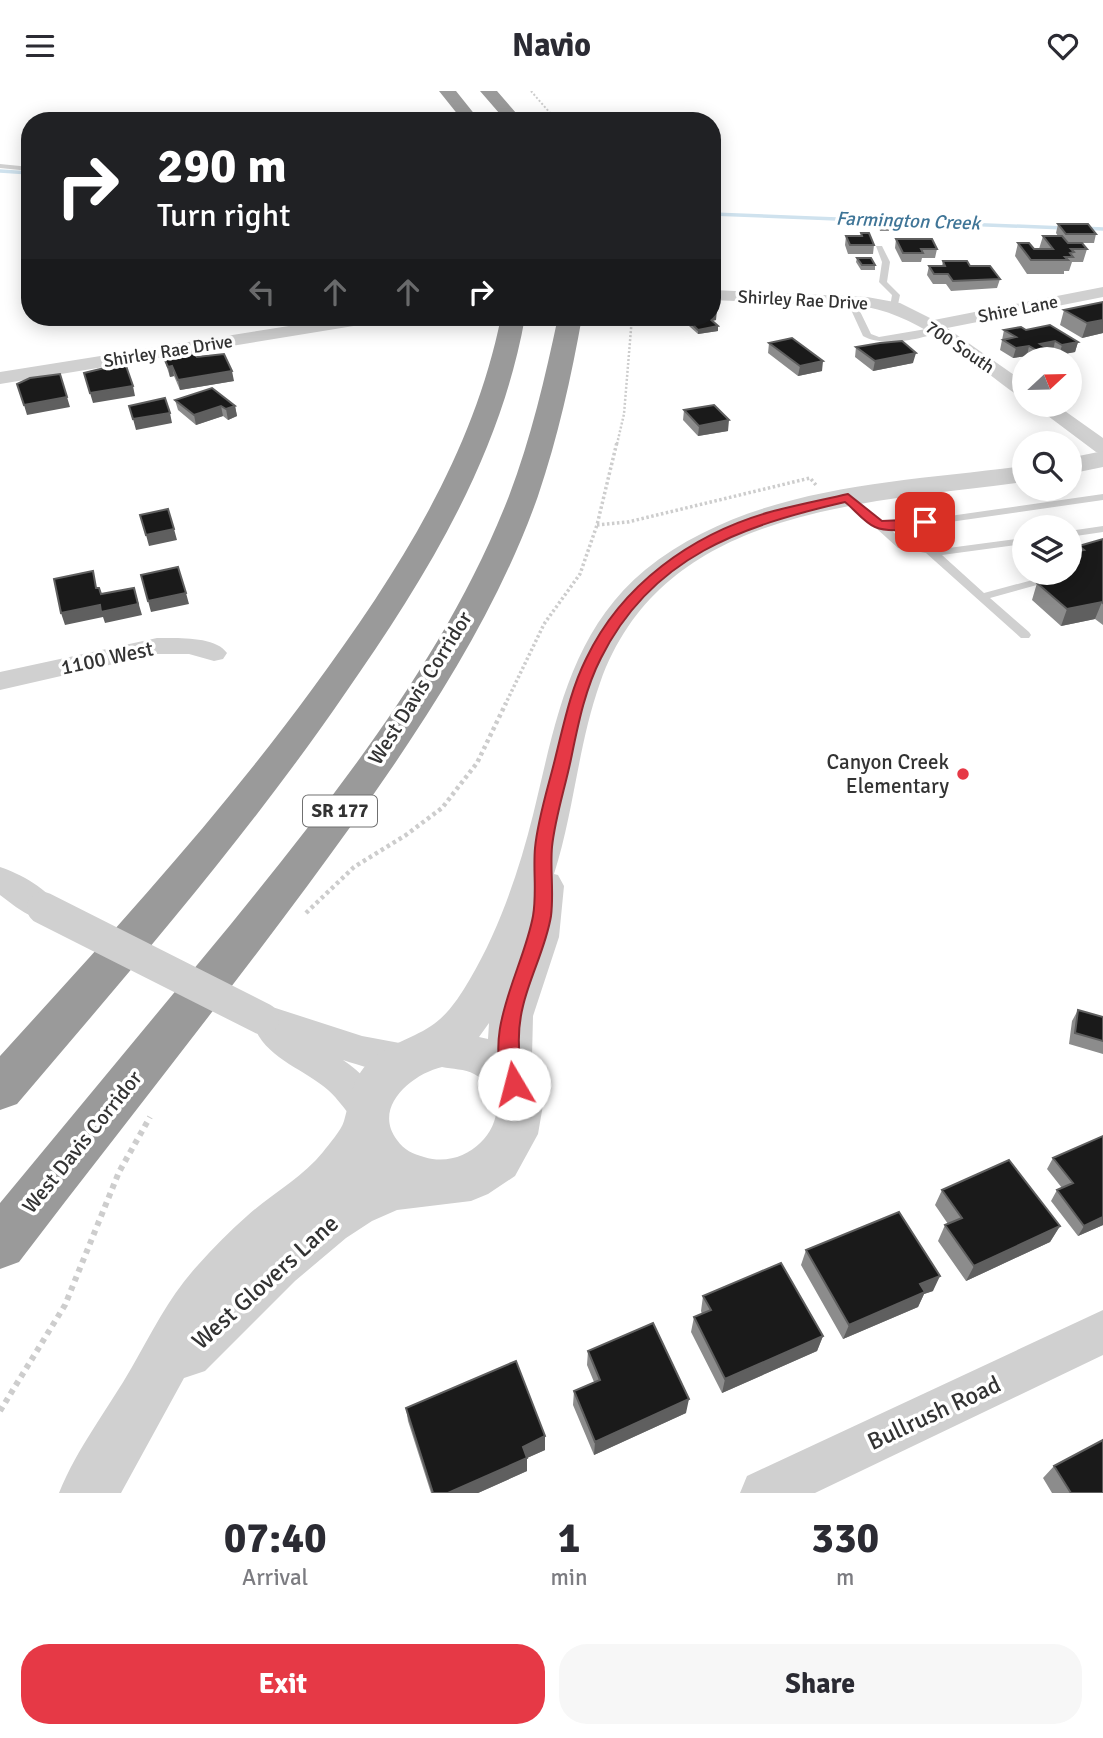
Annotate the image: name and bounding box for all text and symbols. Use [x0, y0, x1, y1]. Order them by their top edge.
text: Navio [512, 26, 591, 65]
icon: menu [21, 27, 59, 65]
icon: heart [1044, 27, 1082, 65]
text: 290 m [157, 136, 287, 196]
icon: right [42, 140, 133, 231]
text: Turn right [157, 196, 290, 235]
water label: Farmington Creek [836, 206, 982, 236]
icon: left [243, 273, 281, 311]
icon: ahead [316, 273, 354, 311]
icon: ahead [389, 273, 427, 311]
icon: right [462, 273, 500, 311]
street label: Shirley Rae Drive [737, 286, 869, 314]
street label: Shire Lane [976, 290, 1060, 328]
street label: 700 South [921, 316, 999, 378]
street label: Shirley Rae Drive [102, 330, 234, 372]
north arrow [1012, 347, 1082, 417]
map controls [1012, 347, 1082, 585]
button: search [1012, 431, 1082, 501]
pin [895, 492, 955, 552]
icon: arrive [906, 503, 944, 541]
button: layers [1012, 515, 1082, 585]
street label: West Davis Corridor [362, 606, 478, 769]
street label: 1100 West [58, 636, 156, 680]
place label: Canyon Creek Elementary [827, 749, 949, 799]
marker: Canyon Creek Elementary [955, 766, 971, 782]
road number: SR 177 [303, 796, 377, 827]
position arrow [477, 1047, 551, 1121]
street label: West Davis Corridor [17, 1065, 148, 1219]
street label: West Glovers Lane [186, 1208, 344, 1356]
street label: Bullrush Road [863, 1369, 1005, 1457]
text: 07:40 [224, 1513, 327, 1564]
text: 1 [558, 1513, 580, 1564]
text: 330 [811, 1513, 879, 1564]
text: Arrival [242, 1563, 308, 1592]
text: min [550, 1563, 588, 1592]
text: m [836, 1563, 854, 1592]
button: Exit [21, 1644, 545, 1724]
button: Share [559, 1644, 1082, 1724]

